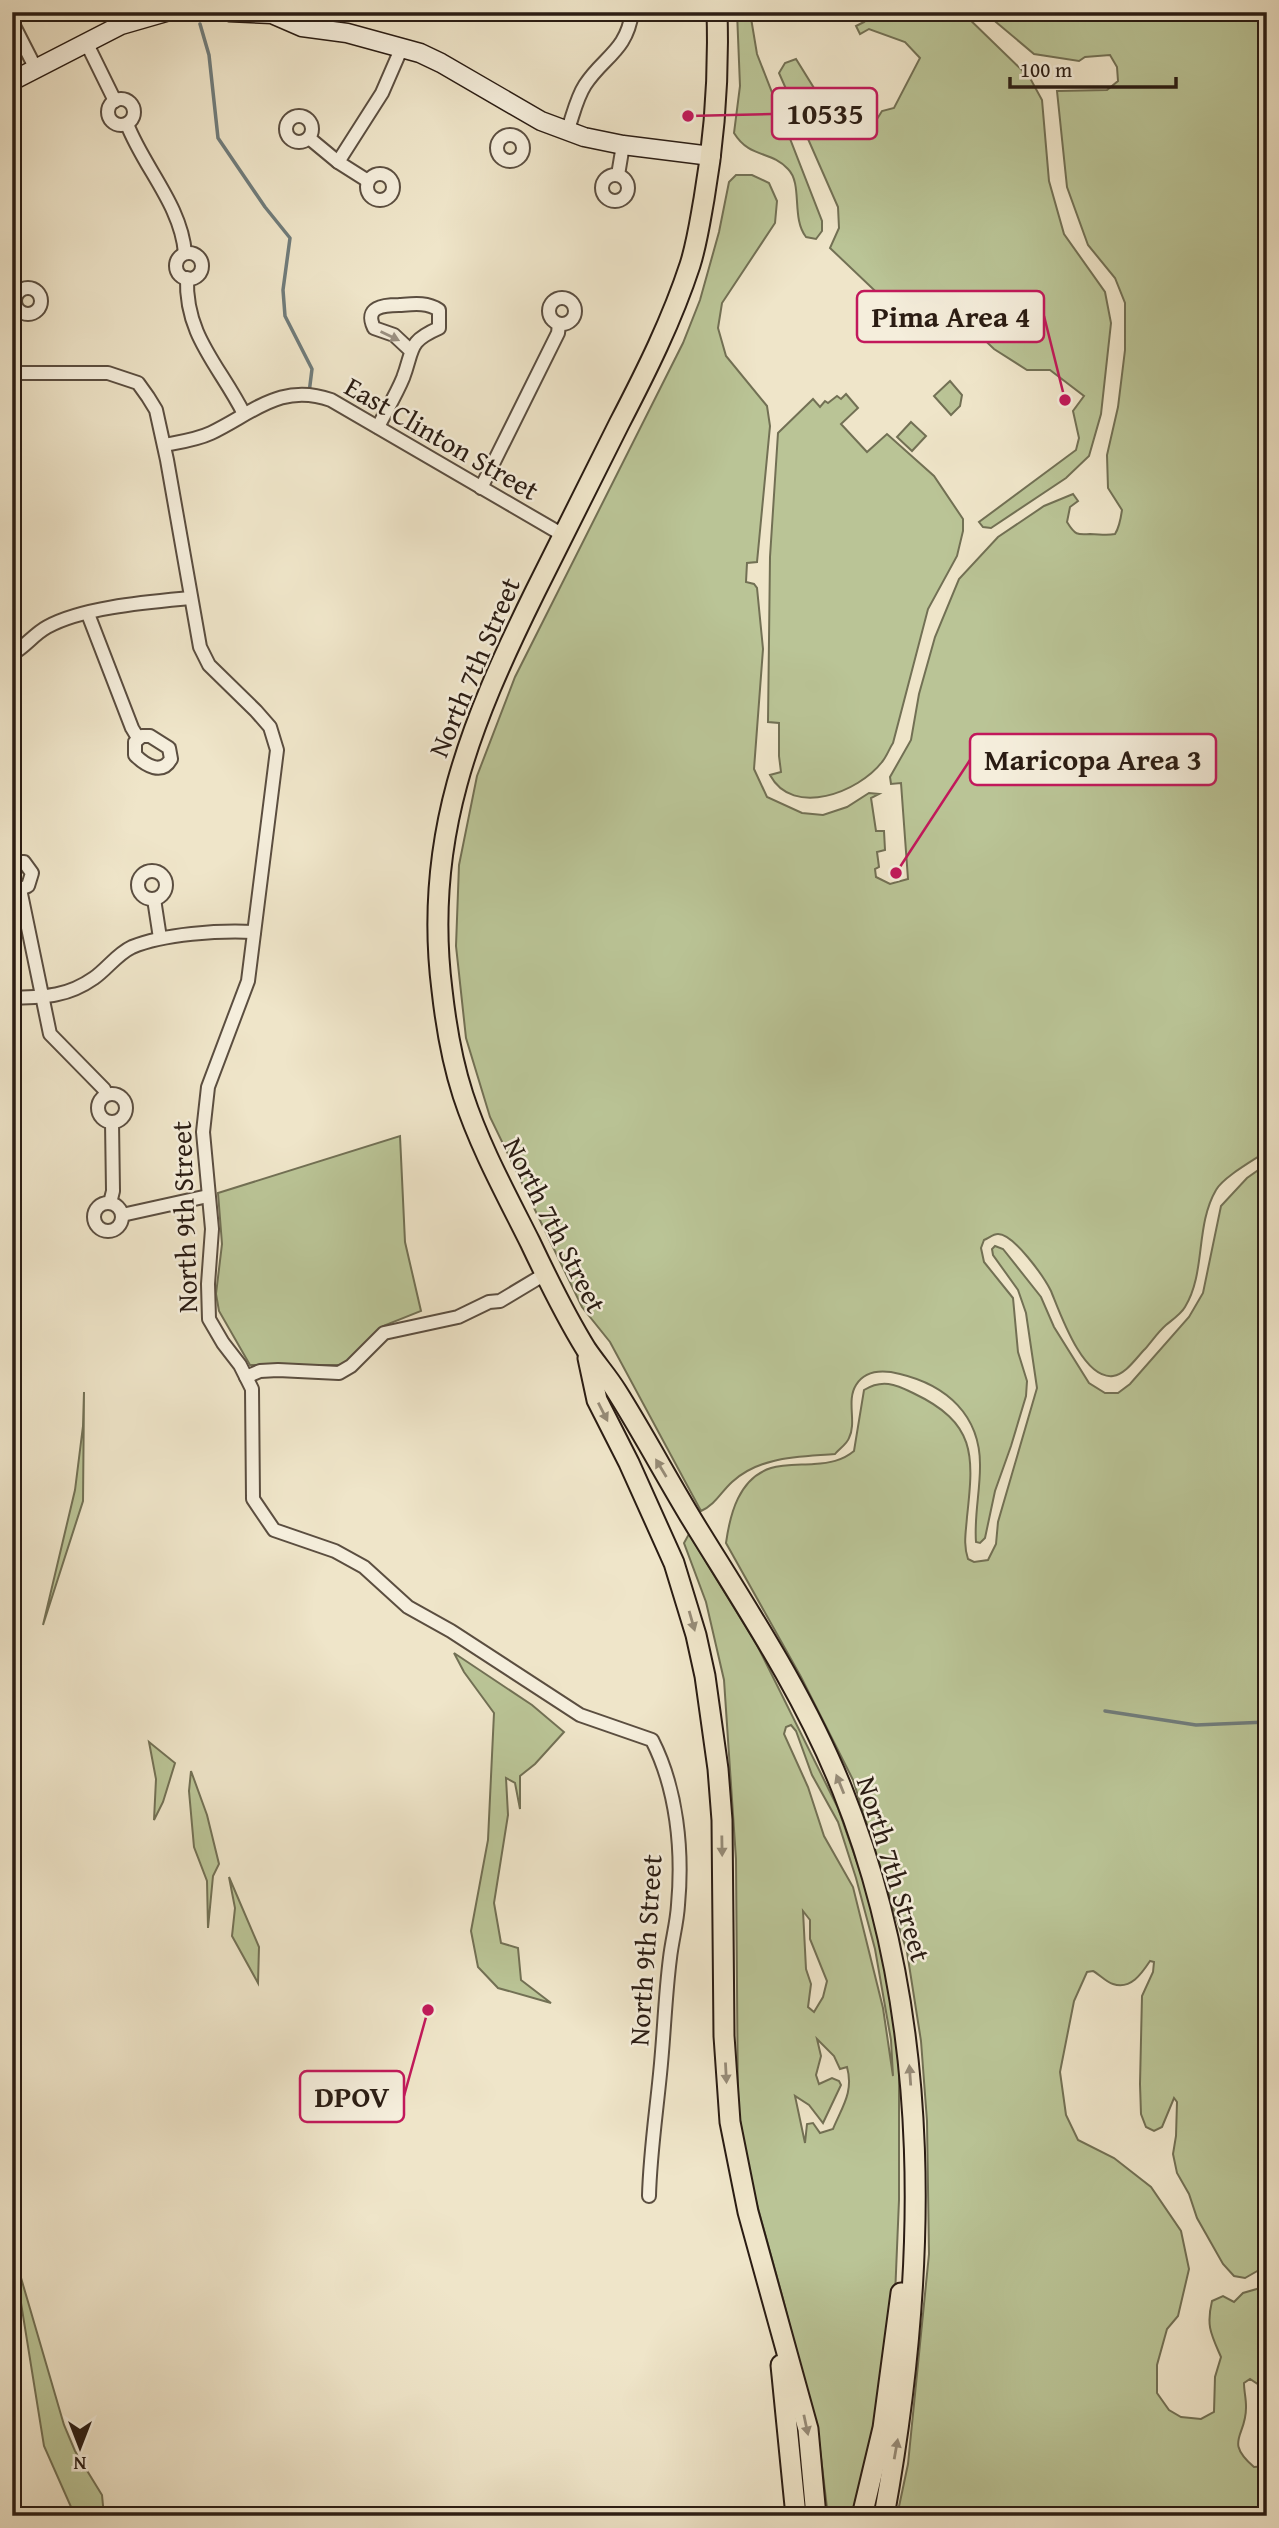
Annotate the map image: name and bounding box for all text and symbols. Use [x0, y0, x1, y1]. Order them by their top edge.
scale bar [1010, 46, 1176, 90]
text: 100 m [1020, 54, 1072, 85]
callout: 10535 [772, 88, 877, 139]
text: 10535 [786, 91, 864, 135]
callout: Pima Area 4 [857, 291, 1044, 342]
text: Pima Area 4 [871, 294, 1031, 338]
one-way arrow [380, 330, 400, 342]
street label: East Clinton Street [338, 365, 547, 510]
street label: North 7th Street [417, 570, 530, 763]
callout: Maricopa Area 3 [970, 734, 1216, 785]
text: Maricopa Area 3 [984, 737, 1202, 781]
street label: North 9th Street [160, 1120, 207, 1314]
street label: North 7th Street [494, 1130, 617, 1320]
one-way arrow [598, 1402, 609, 1422]
one-way arrow [655, 1458, 667, 1477]
one-way arrow [687, 1610, 698, 1632]
street label: North 7th Street [847, 1771, 942, 1967]
one-way arrow [834, 1773, 845, 1794]
one-way arrow [716, 1835, 728, 1857]
street label: North 9th Street [617, 1853, 672, 2047]
one-way arrow [720, 2063, 731, 2085]
one-way arrow [905, 2064, 916, 2086]
callout: DPOV [300, 2071, 404, 2122]
text: DPOV [314, 2074, 390, 2118]
north arrow [46, 2412, 116, 2482]
one-way arrow [801, 2415, 812, 2437]
one-way arrow [891, 2438, 902, 2460]
text: N [73, 2450, 86, 2478]

